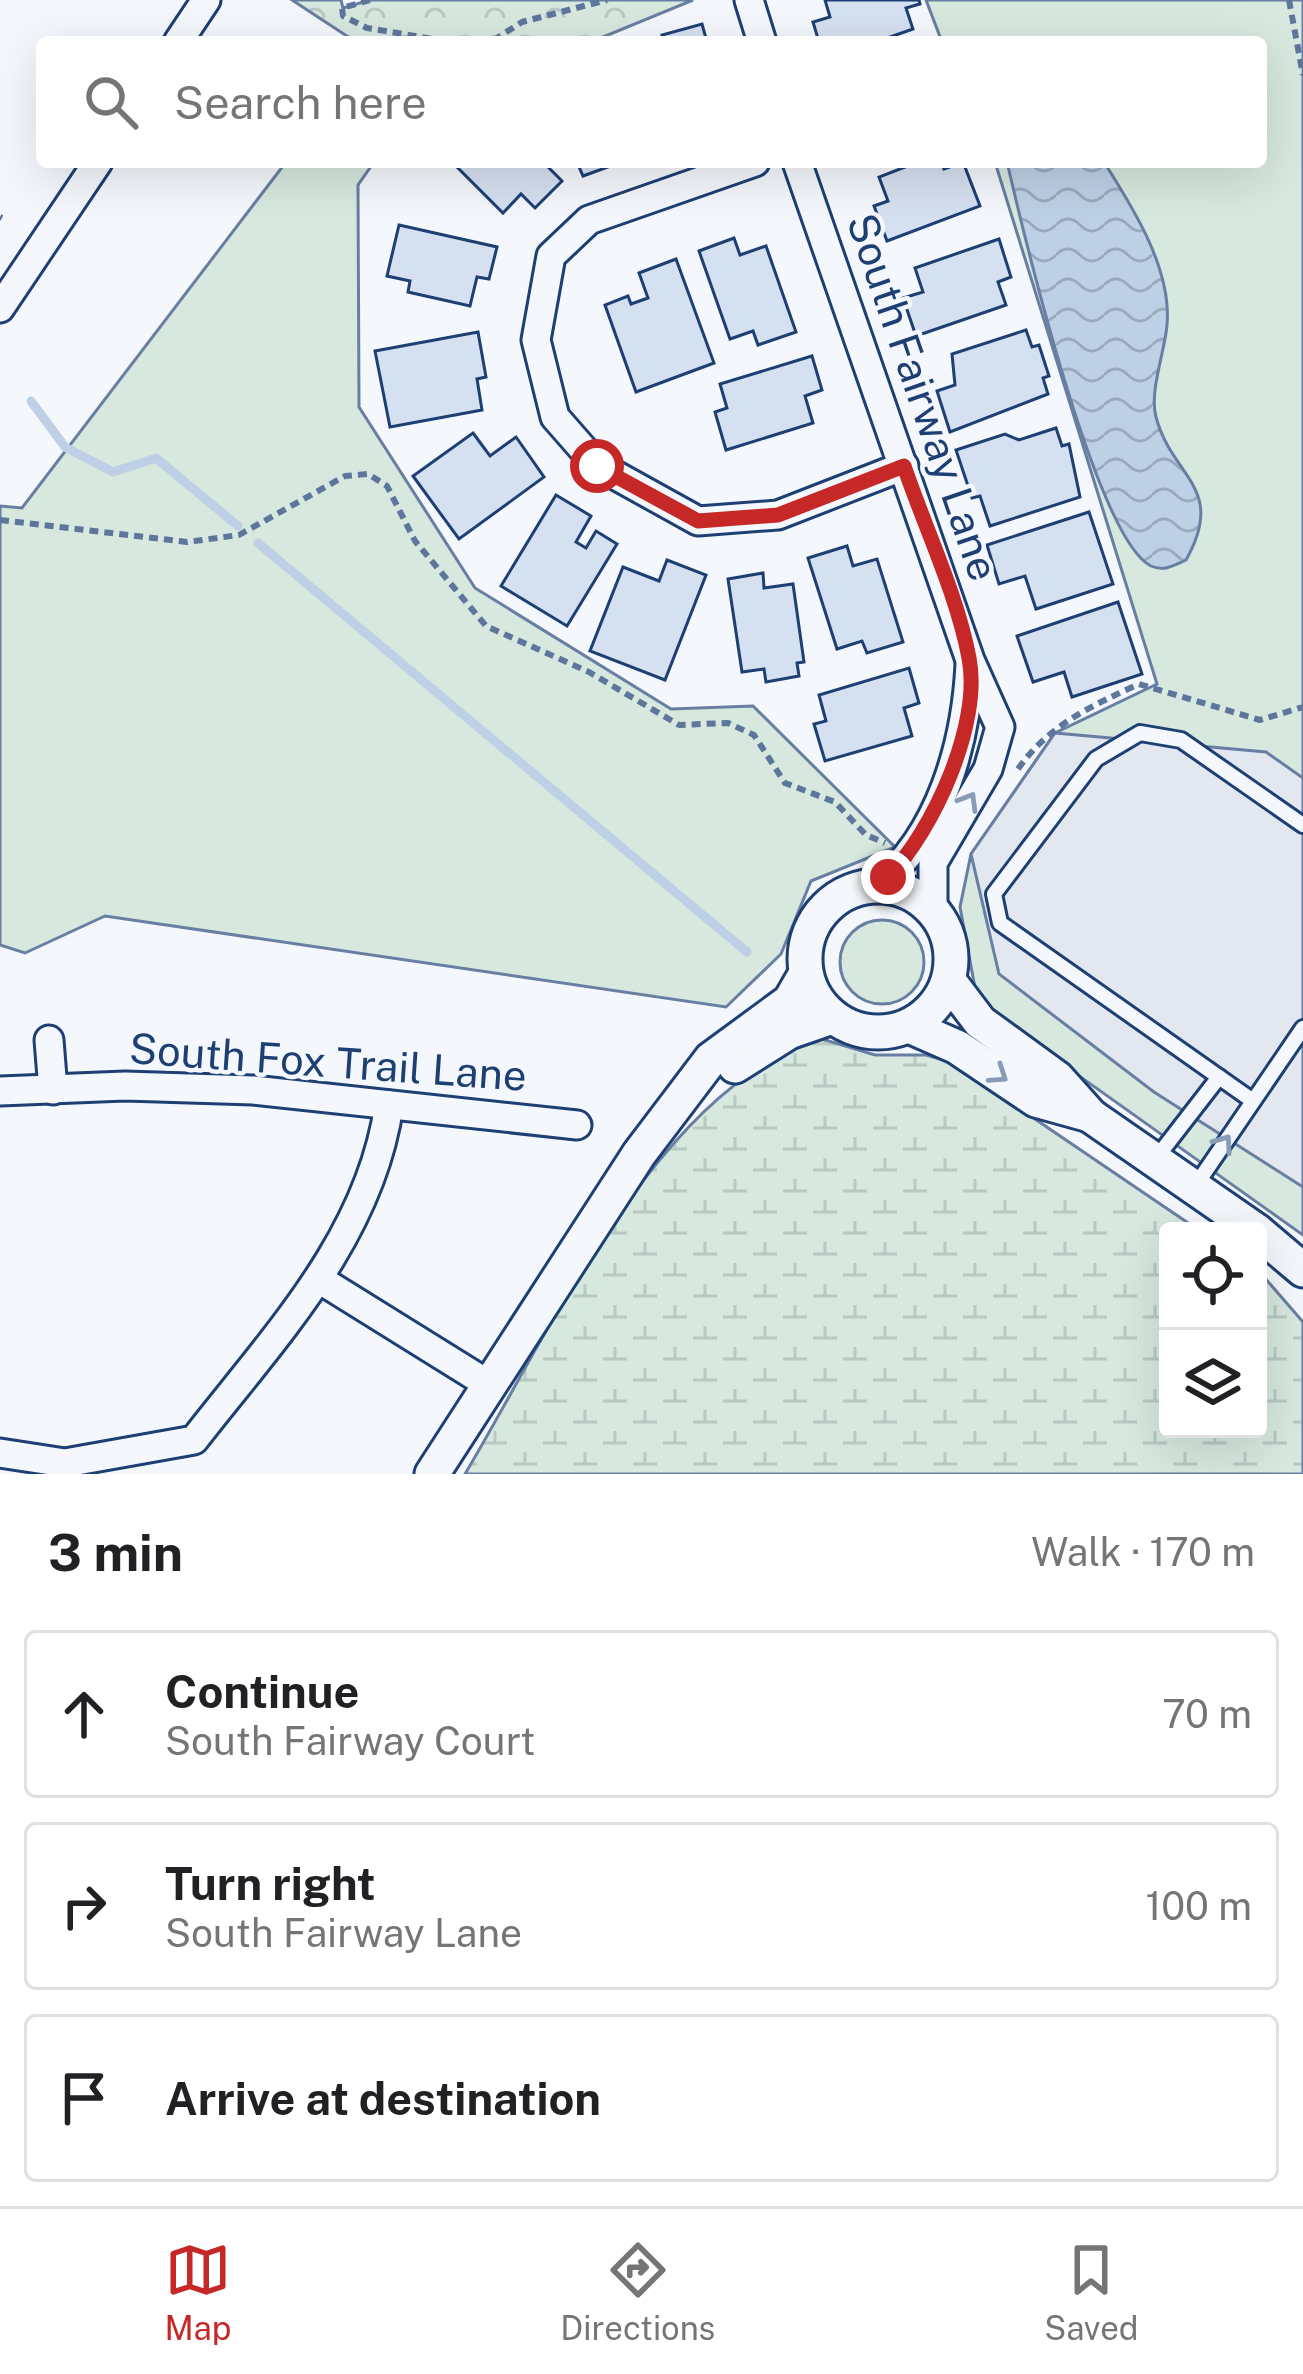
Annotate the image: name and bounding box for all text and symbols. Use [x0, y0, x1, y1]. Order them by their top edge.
search box [36, 36, 1267, 168]
icon: search [78, 69, 144, 135]
text: Search here [174, 76, 427, 129]
street label: South Fairway Lane [838, 207, 1009, 587]
route start [570, 439, 624, 493]
one-way arrow [955, 792, 977, 814]
route end [861, 850, 915, 904]
street label: South Fox Trail Lane [128, 1023, 528, 1100]
one-way arrow [985, 1061, 1007, 1083]
one-way arrow [1210, 1134, 1232, 1156]
map controls [1159, 1222, 1267, 1438]
button: locate [1159, 1222, 1267, 1330]
button: layers [1159, 1330, 1267, 1438]
text: 3 min [48, 1523, 183, 1582]
text: Walk · 170 m [1031, 1529, 1255, 1575]
text: Continue [165, 1665, 359, 1718]
icon: ahead [51, 1681, 117, 1747]
text: 70 m [1162, 1691, 1252, 1737]
text: South Fairway Court [165, 1718, 536, 1764]
text: Turn right [165, 1857, 376, 1910]
icon: right [51, 1873, 117, 1939]
text: 100 m [1145, 1883, 1252, 1929]
text: South Fairway Lane [165, 1910, 522, 1956]
icon: arrive [51, 2065, 117, 2131]
text: Arrive at destination [165, 2072, 601, 2125]
tab: Map [164, 2237, 231, 2347]
tab: Directions [560, 2237, 715, 2347]
tab: Saved [1044, 2237, 1139, 2347]

